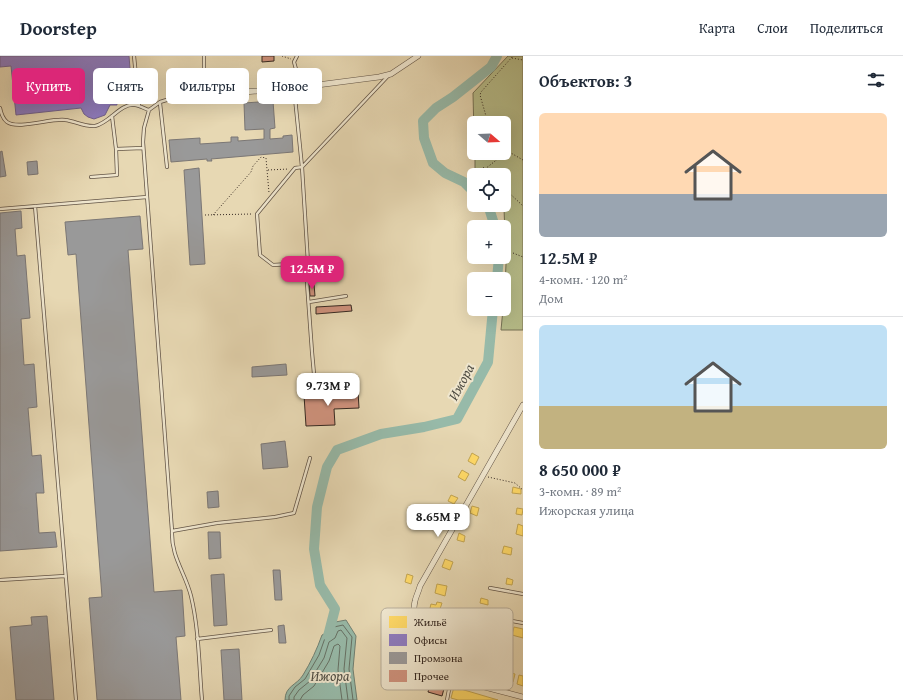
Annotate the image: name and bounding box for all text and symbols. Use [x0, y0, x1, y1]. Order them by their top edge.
text: Doorstep [20, 14, 97, 42]
text: Карта [699, 18, 735, 38]
text: Слои [757, 18, 788, 38]
text: Поделиться [810, 18, 883, 38]
chip: Купить [12, 68, 85, 104]
chip: Снять [93, 68, 158, 104]
chip: Фильтры [166, 68, 249, 104]
chip: Новое [257, 68, 322, 104]
text: Объектов: 3 [539, 68, 632, 93]
icon: filters [865, 69, 887, 91]
north arrow [467, 116, 511, 160]
map controls [467, 116, 511, 316]
icon: home [677, 139, 749, 211]
button: locate [467, 168, 511, 212]
button: + [467, 220, 511, 264]
text: 12.5M ₽ [539, 245, 597, 270]
pin: 12.5M ₽ [275, 256, 349, 290]
text: 12.5M ₽ [290, 259, 334, 278]
text: 4-комн. · 120 m² [539, 270, 628, 289]
button: − [467, 272, 511, 316]
text: Дом [539, 289, 563, 308]
icon: home [677, 351, 749, 423]
water label: Ижора [443, 360, 479, 404]
pin: 9.73M ₽ [291, 373, 365, 407]
text: 9.73M ₽ [306, 376, 350, 395]
text: 8 650 000 ₽ [539, 457, 621, 482]
text: 3-комн. · 89 m² [539, 482, 621, 501]
text: Ижорская улица [539, 501, 634, 520]
pin: 8.65M ₽ [401, 504, 475, 538]
text: 8.65M ₽ [416, 507, 460, 526]
legend [381, 608, 513, 690]
text: Жильё [413, 614, 447, 630]
text: Офисы [414, 632, 447, 648]
text: Промзона [414, 650, 463, 666]
water label: Ижора [311, 666, 350, 686]
text: Прочее [414, 668, 449, 684]

